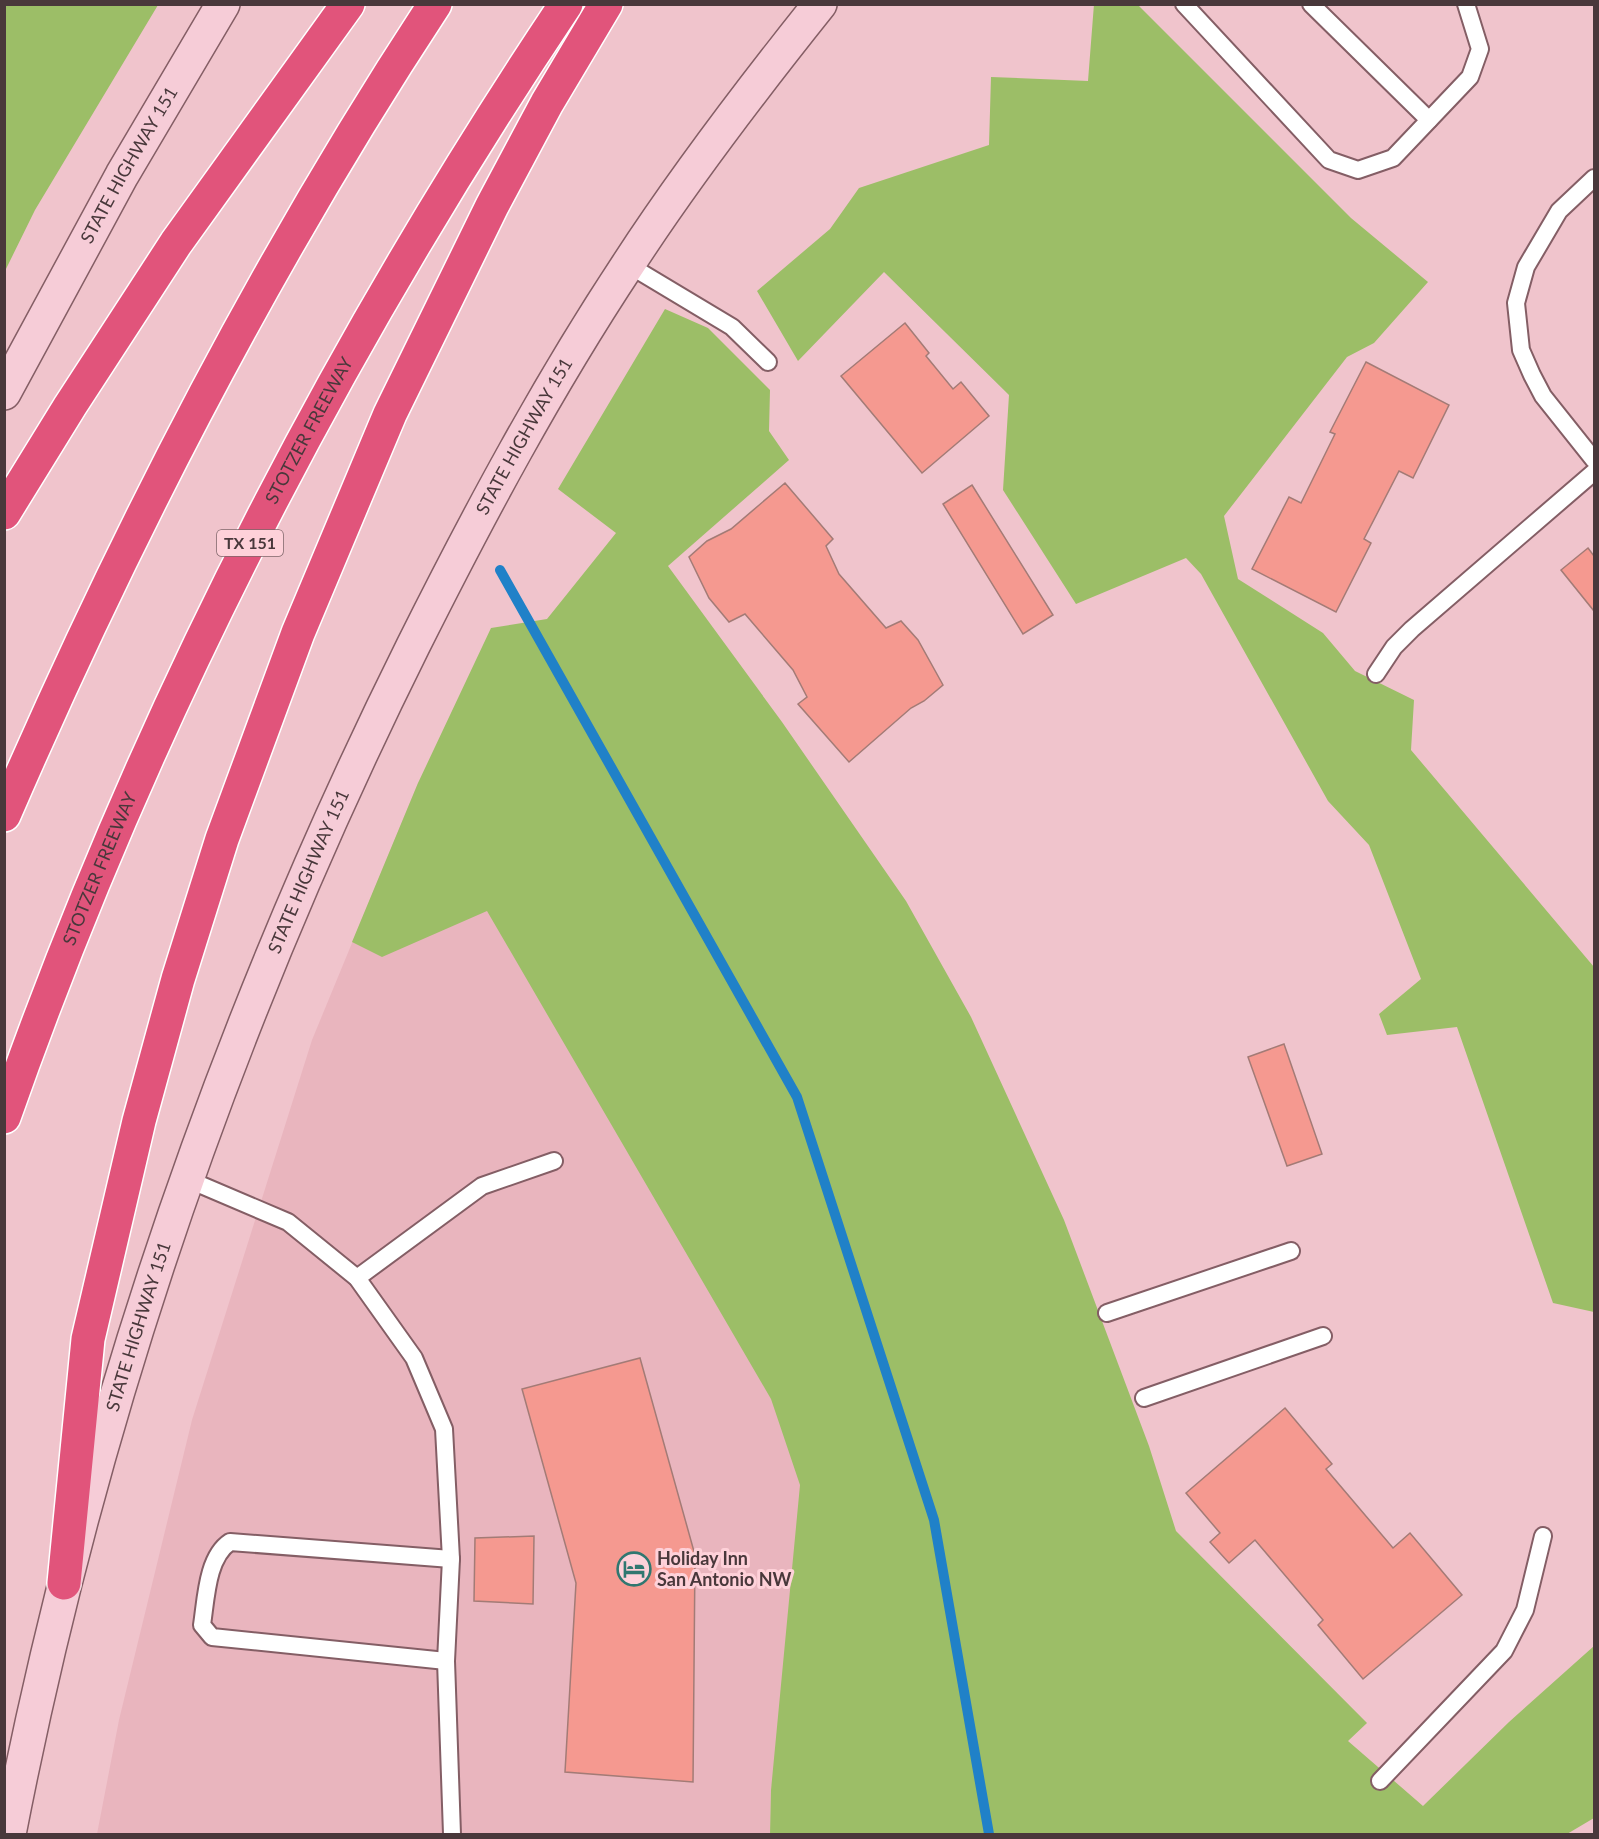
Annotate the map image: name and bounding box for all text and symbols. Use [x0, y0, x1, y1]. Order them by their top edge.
street label: STATE HIGHWAY 151 [75, 82, 182, 247]
street label: STOTZER FREEWAY [260, 352, 357, 507]
street label: STATE HIGHWAY 151 [471, 353, 577, 518]
road number: TX 151 [217, 530, 283, 556]
street label: STATE HIGHWAY 151 [263, 786, 353, 957]
street label: STOTZER FREEWAY [57, 788, 141, 948]
street label: STATE HIGHWAY 151 [101, 1239, 175, 1414]
place label: Holiday Inn San Antonio NW [657, 1547, 792, 1590]
hotel icon: Holiday Inn San Antonio NW [616, 1551, 652, 1587]

